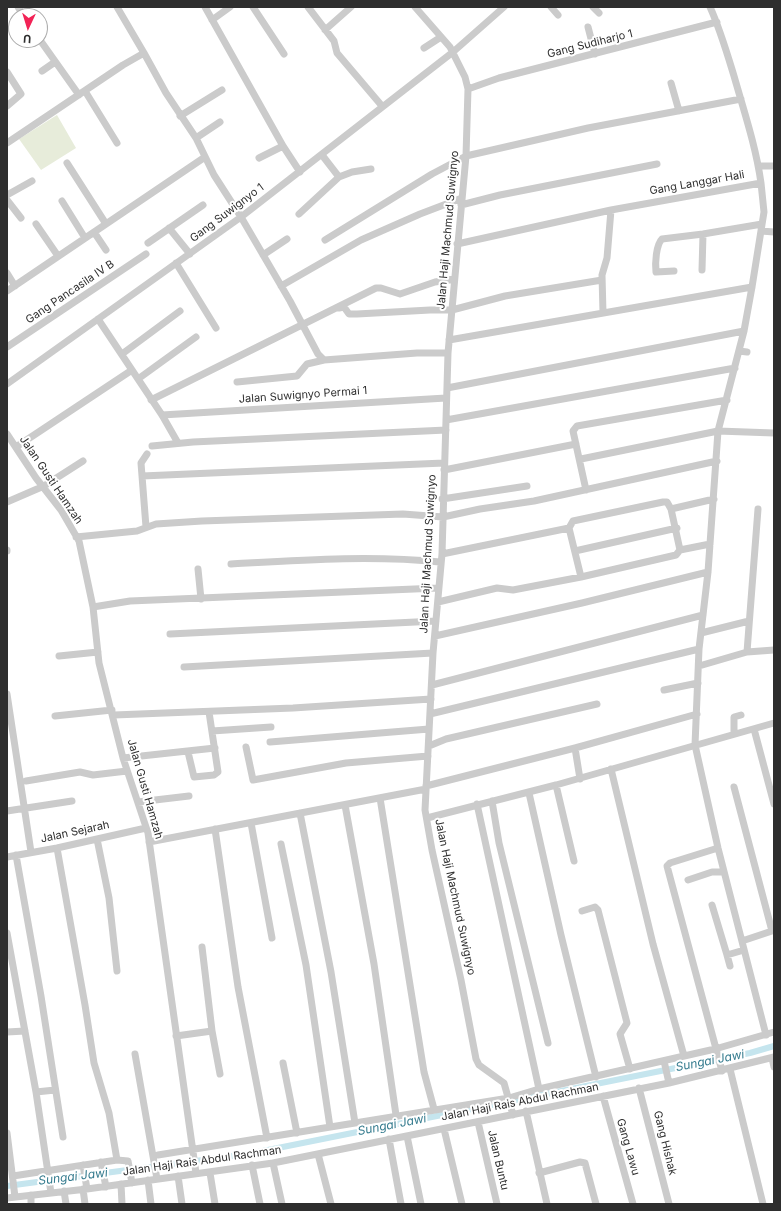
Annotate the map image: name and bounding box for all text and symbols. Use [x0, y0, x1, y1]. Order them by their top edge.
north arrow [8, 8, 48, 48]
street label: Gang Sudiharjo 1 [546, 27, 634, 61]
text: U [23, 32, 32, 46]
street label: Jalan Haji Machmud Suwignyo [434, 150, 462, 310]
street label: Gang Langgar Hali [648, 168, 746, 198]
street label: Gang Suwignyo 1 [187, 181, 267, 245]
street label: Gang Pancasila IV B [23, 257, 117, 327]
street label: Jalan Suwignyo Permai 1 [238, 384, 368, 406]
street label: Jalan Gusti Hamzah [17, 433, 85, 527]
street label: Jalan Haji Machmud Suwignyo [417, 474, 439, 634]
street label: Jalan Gusti Hamzah [124, 737, 166, 841]
street label: Jalan Sejarah [39, 818, 111, 846]
street label: Jalan Haji Machmud Suwignyo [432, 818, 478, 976]
water label: Sungai Jawi [674, 1047, 746, 1075]
street label: Jalan Haji Rais Abdul Rachman [440, 1080, 600, 1124]
street label: Gang Hishak [651, 1109, 679, 1177]
water label: Sungai Jawi [356, 1111, 428, 1139]
street label: Gang Lawu [614, 1117, 642, 1177]
street label: Jalan Buntu [485, 1129, 511, 1191]
street label: Jalan Haji Rais Abdul Rachman [122, 1143, 282, 1179]
water label: Sungai Jawi [37, 1166, 109, 1188]

